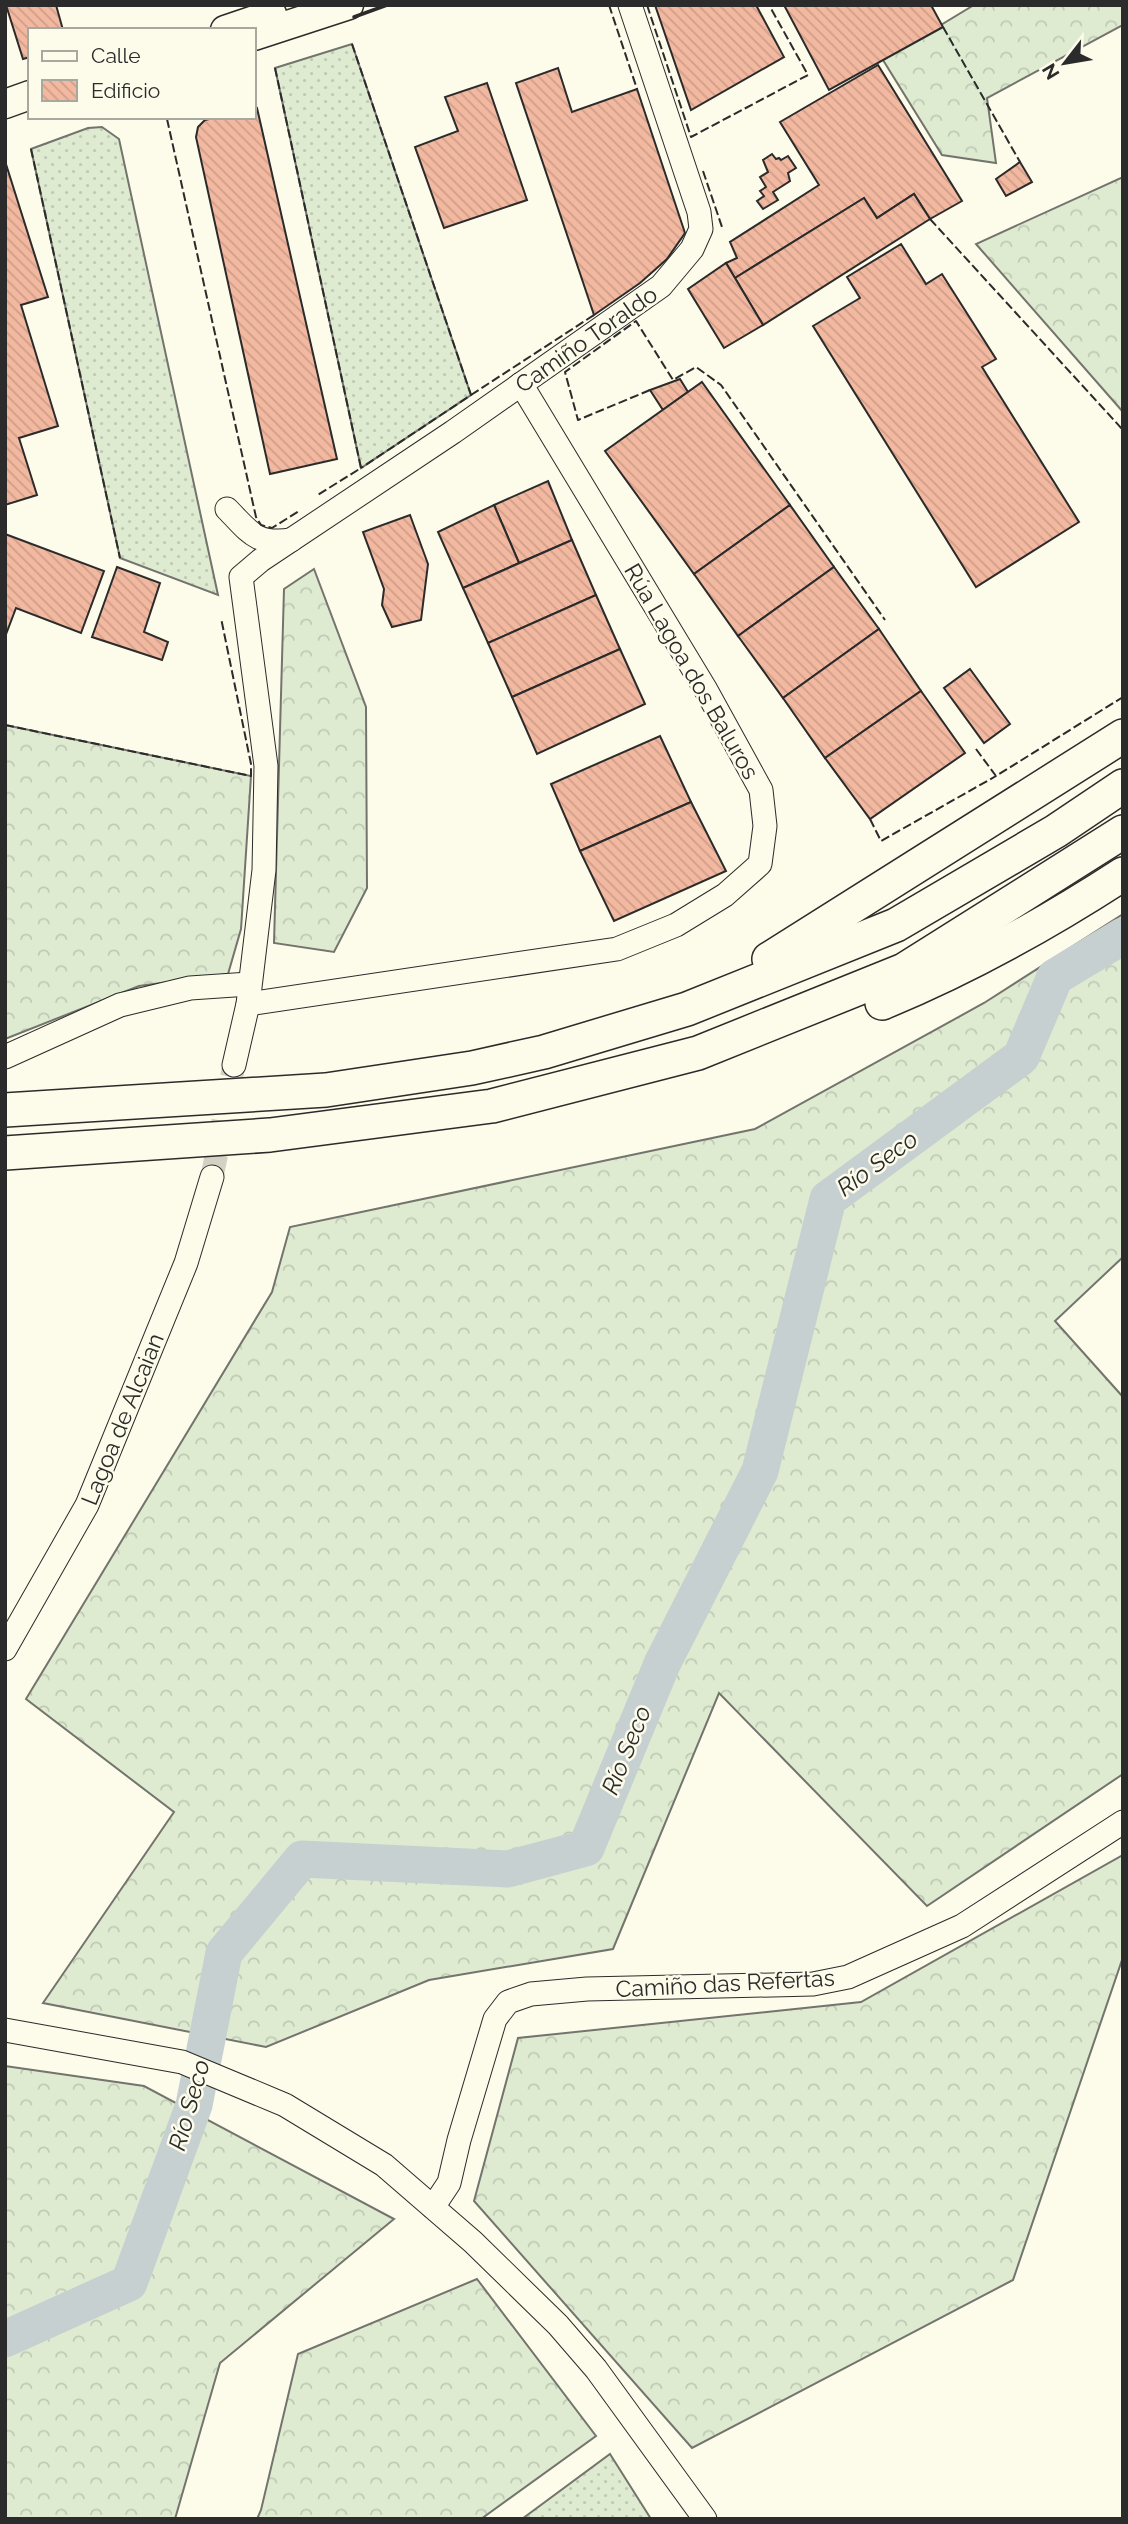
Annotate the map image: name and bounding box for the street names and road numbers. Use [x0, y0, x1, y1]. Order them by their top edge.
street label: Camiño Toraldo [510, 280, 662, 398]
street label: Rúa Lagoa dos Baluros [619, 558, 765, 784]
street label: Lagoa de Alcaian [75, 1329, 169, 1509]
street label: Camiño das Refertas [615, 1964, 835, 2002]

